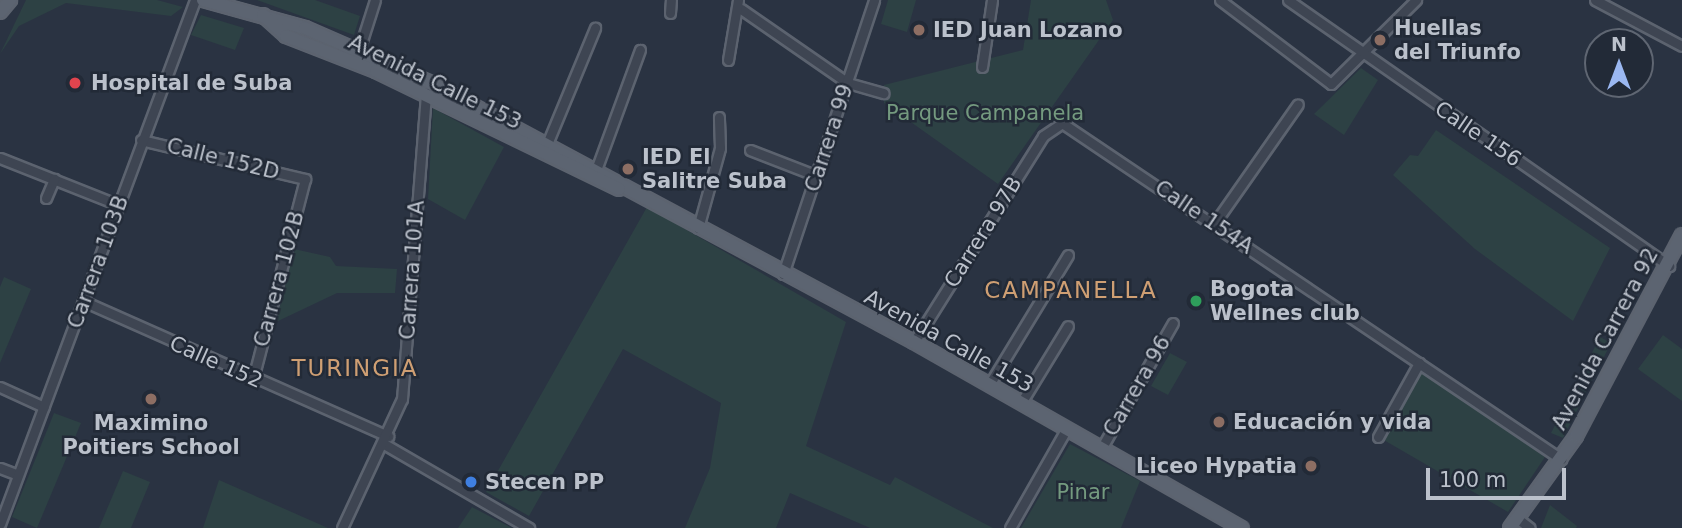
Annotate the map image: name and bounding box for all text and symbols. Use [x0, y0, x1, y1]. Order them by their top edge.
place label: Huellas del Triunfo [1394, 15, 1521, 65]
place label: IED Juan Lozano [933, 17, 1123, 43]
marker: IED Juan Lozano [911, 22, 927, 38]
north arrow [1584, 28, 1654, 98]
street label: Avenida Calle 153 [344, 29, 526, 135]
marker: Huellas del Triunfo [1372, 32, 1388, 48]
text: N [1611, 33, 1627, 55]
place label: Hospital de Suba [91, 70, 292, 96]
marker: Hospital de Suba [65, 73, 85, 93]
street label: Carrera 99 [800, 81, 858, 195]
street label: Calle 156 [1430, 96, 1526, 172]
park label: Parque Campanela [886, 100, 1084, 126]
street label: Calle 152D [164, 133, 282, 185]
place label: IED El Salitre Suba [642, 144, 787, 194]
marker: IED El Salitre Suba [620, 161, 636, 177]
street label: Carrera 97B [939, 172, 1027, 292]
street label: Calle 154A [1150, 175, 1258, 259]
street label: Carrera 103B [62, 192, 134, 332]
street label: Carrera 101A [395, 200, 429, 340]
street label: Carrera 102B [249, 208, 309, 350]
street label: Avenida Carrera 92 [1546, 244, 1664, 434]
district label: CAMPANELLA [986, 276, 1156, 304]
place label: Bogota Wellnes club [1210, 276, 1360, 326]
street label: Avenida Calle 153 [860, 284, 1038, 398]
marker: Bogota Wellnes club [1188, 293, 1204, 309]
street label: Calle 152 [166, 330, 266, 394]
street label: Carrera 96 [1098, 331, 1176, 441]
district label: TURINGIA [292, 354, 418, 382]
marker: Maximino Poitiers School [143, 391, 159, 407]
place label: Educación y vida [1233, 409, 1431, 435]
place label: Maximino Poitiers School [62, 410, 240, 460]
marker: Educación y vida [1211, 414, 1227, 430]
place label: Liceo Hypatia [1136, 453, 1297, 479]
scale bar [1430, 454, 1570, 498]
marker: Liceo Hypatia [1303, 458, 1319, 474]
text: 100 m [1439, 468, 1506, 492]
place label: Stecen PP [485, 469, 604, 495]
marker: Stecen PP [463, 474, 479, 490]
park label: Pinar [1057, 479, 1109, 505]

